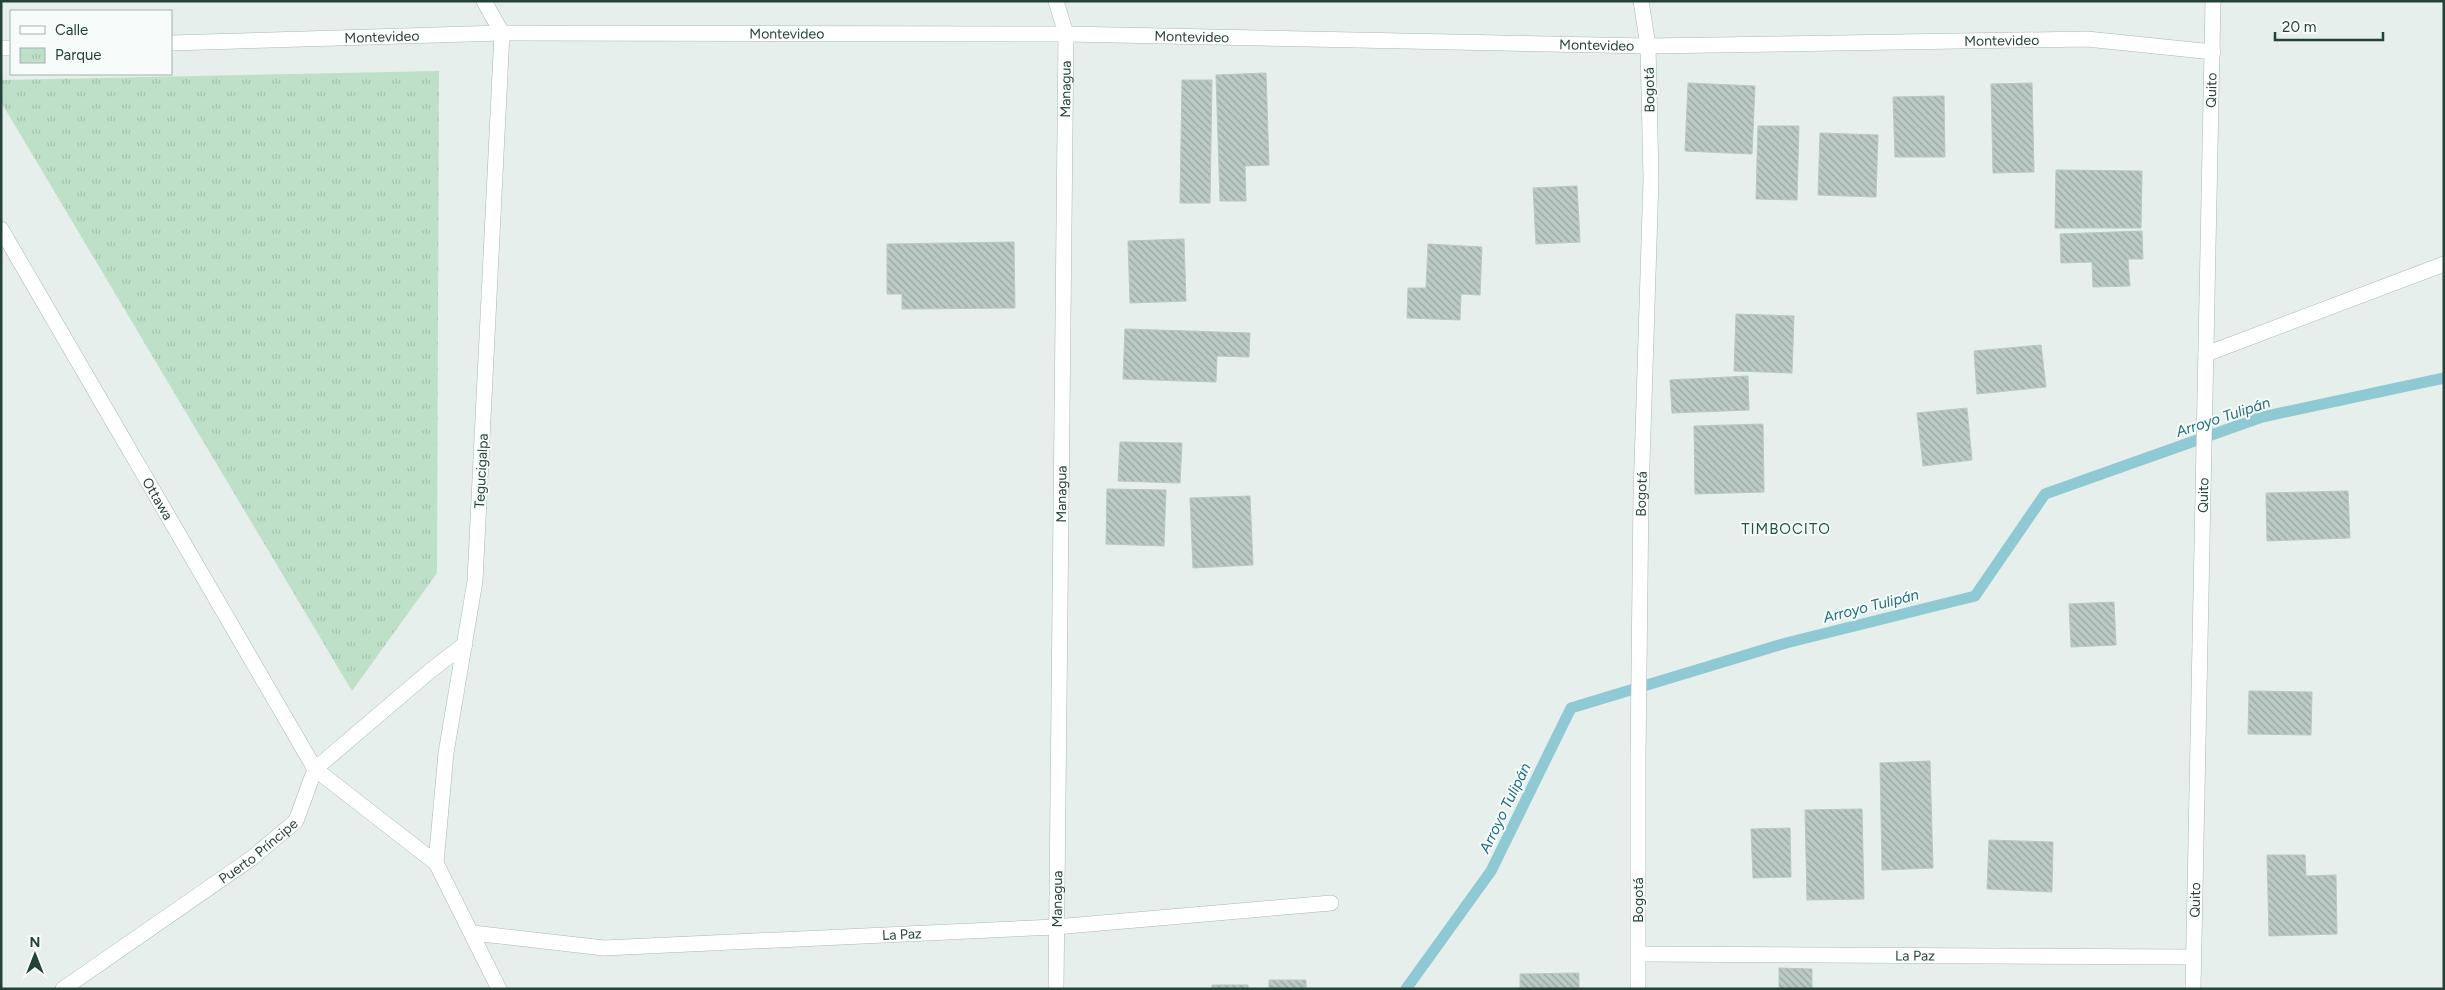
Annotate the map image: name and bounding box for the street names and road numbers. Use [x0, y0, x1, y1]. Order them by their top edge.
street label: Montevideo [749, 25, 824, 43]
street label: Montevideo [344, 27, 420, 47]
street label: Montevideo [1154, 28, 1230, 46]
street label: Montevideo [1964, 32, 2039, 50]
street label: Montevideo [1559, 36, 1634, 55]
street label: Managua [1057, 60, 1075, 118]
street label: Bogotá [1641, 67, 1658, 113]
street label: Quito [2203, 72, 2221, 108]
street label: Tegucigalpa [471, 433, 492, 509]
street label: Managua [1053, 465, 1070, 523]
street label: Bogotá [1633, 471, 1651, 517]
street label: Ottawa [138, 475, 176, 523]
street label: Quito [2195, 477, 2212, 513]
street label: Puerto Príncipe [216, 815, 302, 888]
street label: Managua [1049, 870, 1066, 928]
street label: Bogotá [1630, 877, 1647, 923]
street label: Quito [2186, 882, 2204, 918]
street label: La Paz [882, 925, 922, 944]
street label: La Paz [1895, 947, 1935, 965]

